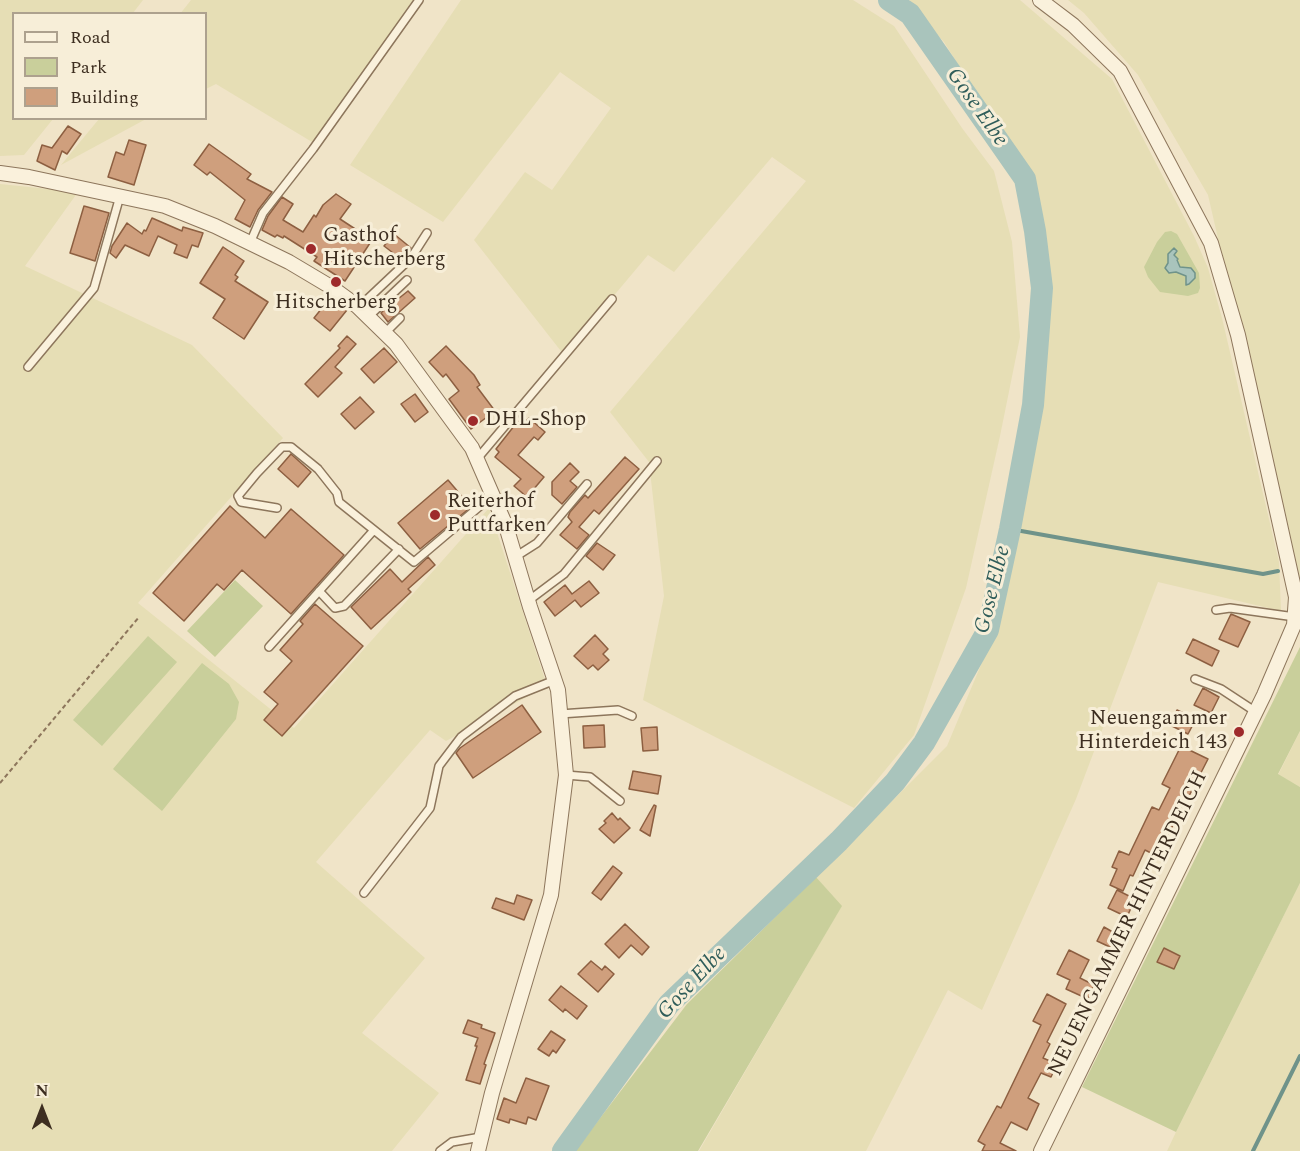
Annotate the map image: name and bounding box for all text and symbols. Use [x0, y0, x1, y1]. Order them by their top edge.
legend [12, 12, 207, 120]
text: Road [70, 24, 111, 51]
text: Park [70, 54, 107, 81]
water label: Gose Elbe [940, 64, 1012, 152]
text: Building [70, 84, 139, 111]
place label: Gasthof Hitscherberg [323, 224, 446, 274]
marker: Gasthof Hitscherberg [304, 242, 318, 256]
marker: Hitscherberg [329, 275, 343, 289]
place label: Hitscherberg [275, 291, 397, 317]
place label: DHL-Shop [485, 408, 586, 434]
marker: DHL-Shop [466, 414, 480, 428]
place label: Reiterhof Puttfarken [447, 490, 547, 540]
marker: Reiterhof Puttfarken [428, 508, 442, 522]
water label: Gose Elbe [970, 543, 1018, 637]
place label: Neuengammer Hinterdeich 143 [1078, 707, 1227, 757]
marker: Neuengammer Hinterdeich 143 [1232, 725, 1246, 739]
street label: NEUENGAMMER HINTERDEICH [1044, 767, 1214, 1081]
water label: Gose Elbe [653, 942, 733, 1026]
north arrow [12, 1079, 72, 1139]
text: N [35, 1079, 49, 1103]

